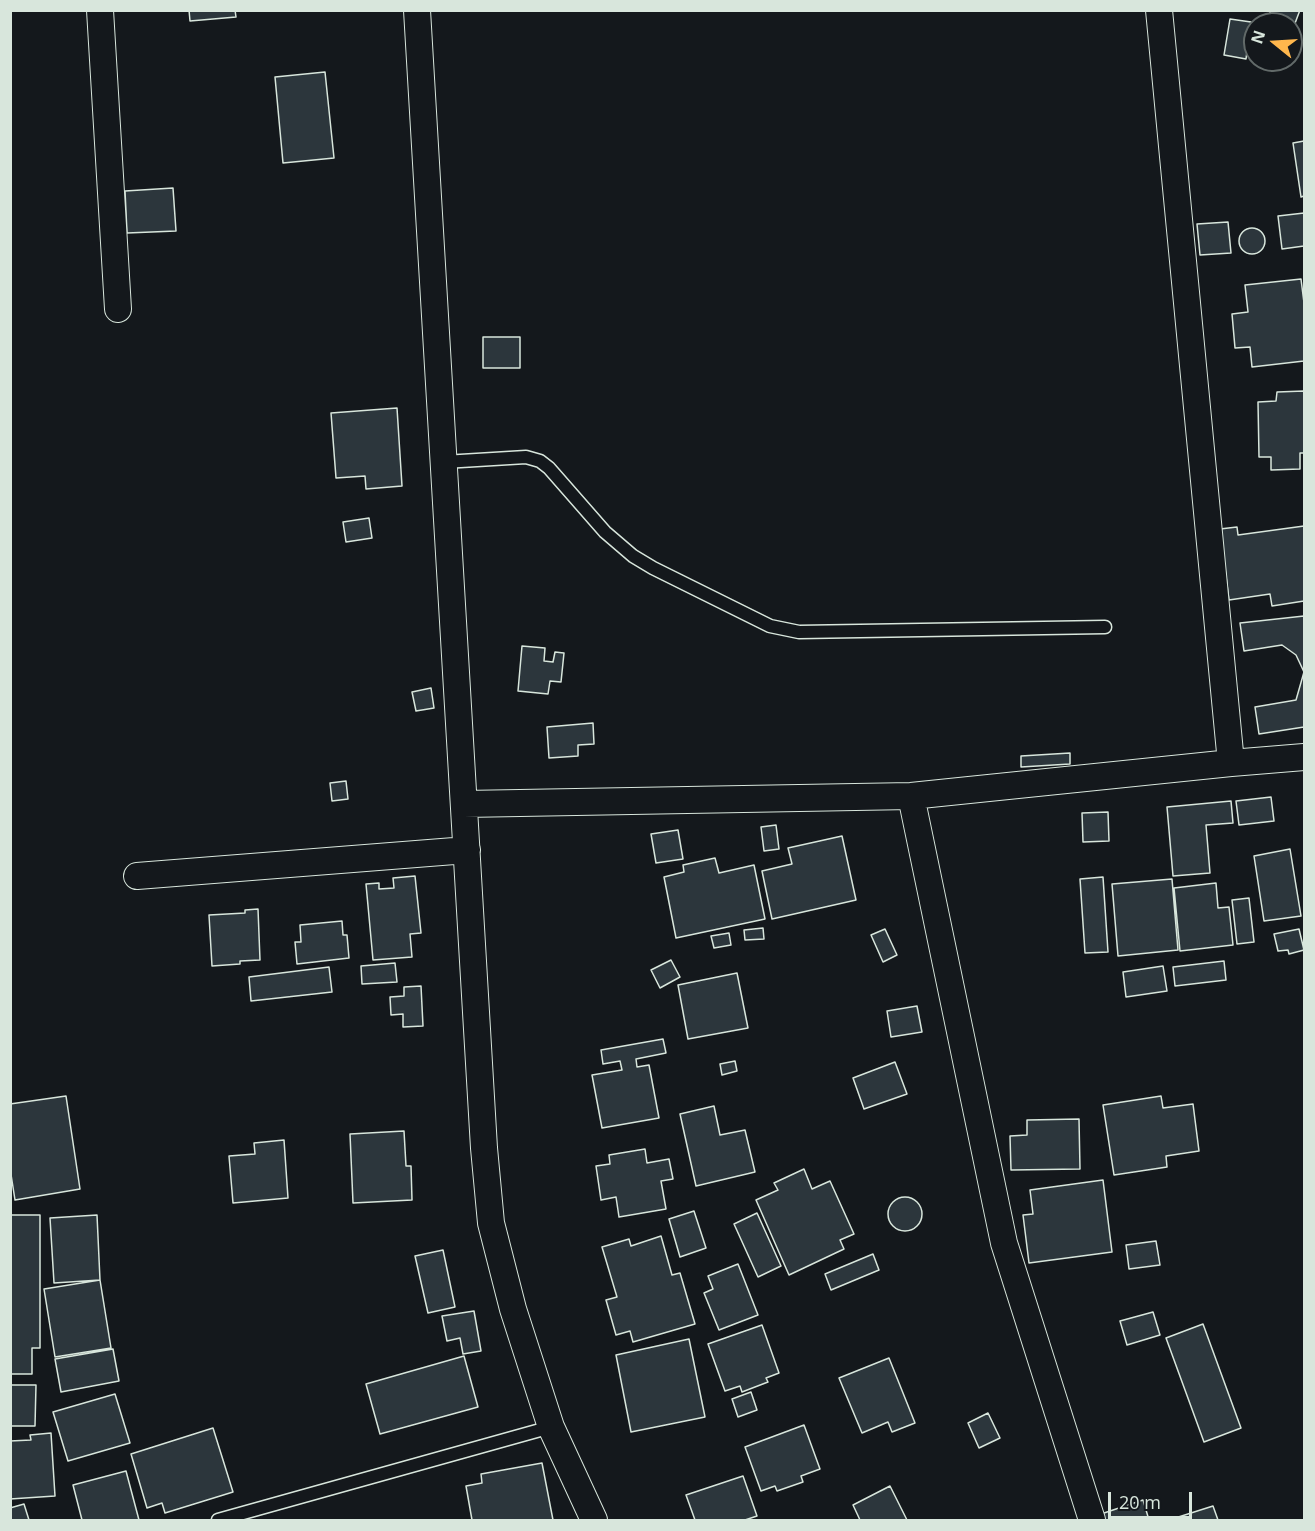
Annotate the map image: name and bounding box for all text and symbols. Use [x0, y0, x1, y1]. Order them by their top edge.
north arrow [1243, 12, 1303, 72]
text: N [1245, 27, 1270, 47]
scale bar [1111, 1480, 1195, 1518]
text: 20 m [1119, 1490, 1161, 1514]

